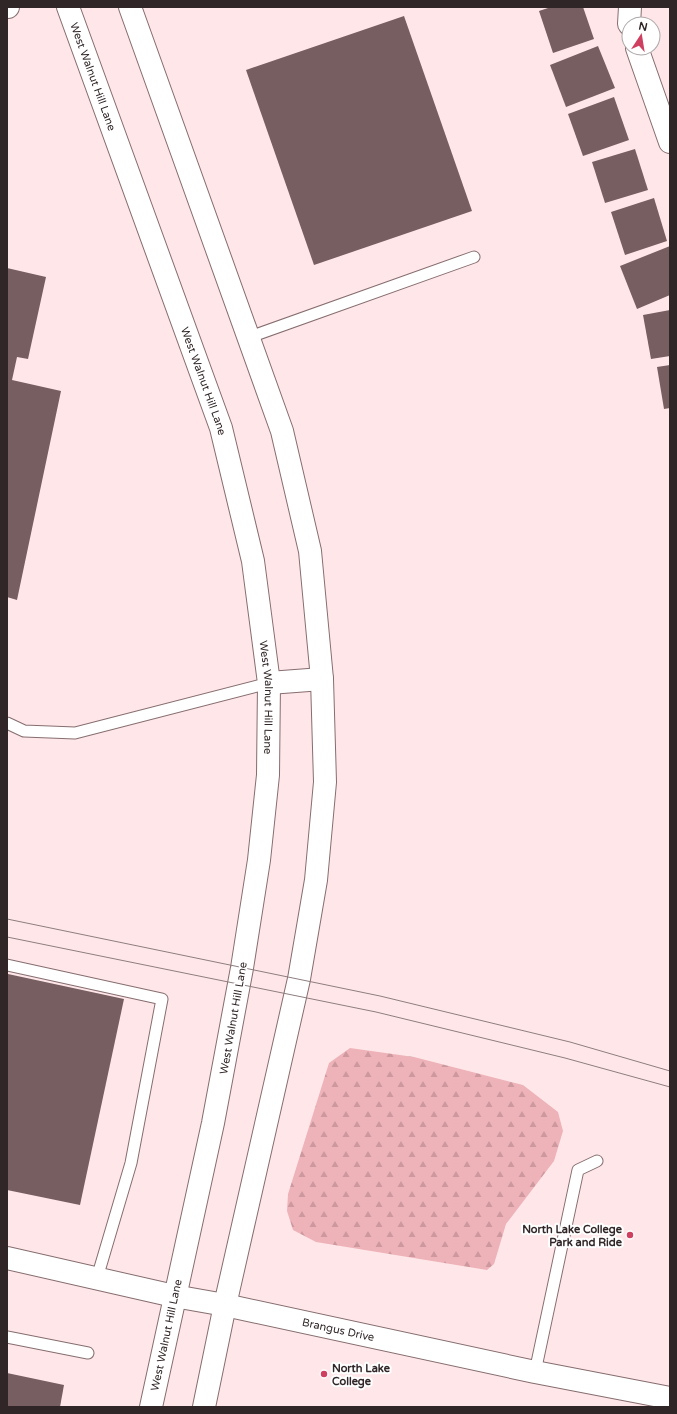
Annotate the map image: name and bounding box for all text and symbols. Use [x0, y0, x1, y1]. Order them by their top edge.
north arrow [621, 16, 661, 56]
text: N [637, 19, 649, 34]
street label: West Walnut Hill Lane [67, 21, 118, 133]
street label: West Walnut Hill Lane [178, 325, 228, 437]
street label: West Walnut Hill Lane [256, 640, 275, 754]
street label: West Walnut Hill Lane [217, 961, 250, 1075]
place label: North Lake College Park and Ride [522, 1223, 623, 1249]
marker: North Lake College Park and Ride [625, 1230, 635, 1240]
street label: West Walnut Hill Lane [148, 1278, 185, 1392]
street label: Brangus Drive [301, 1316, 376, 1344]
place label: North Lake College [332, 1362, 391, 1389]
marker: North Lake College [319, 1369, 329, 1379]

